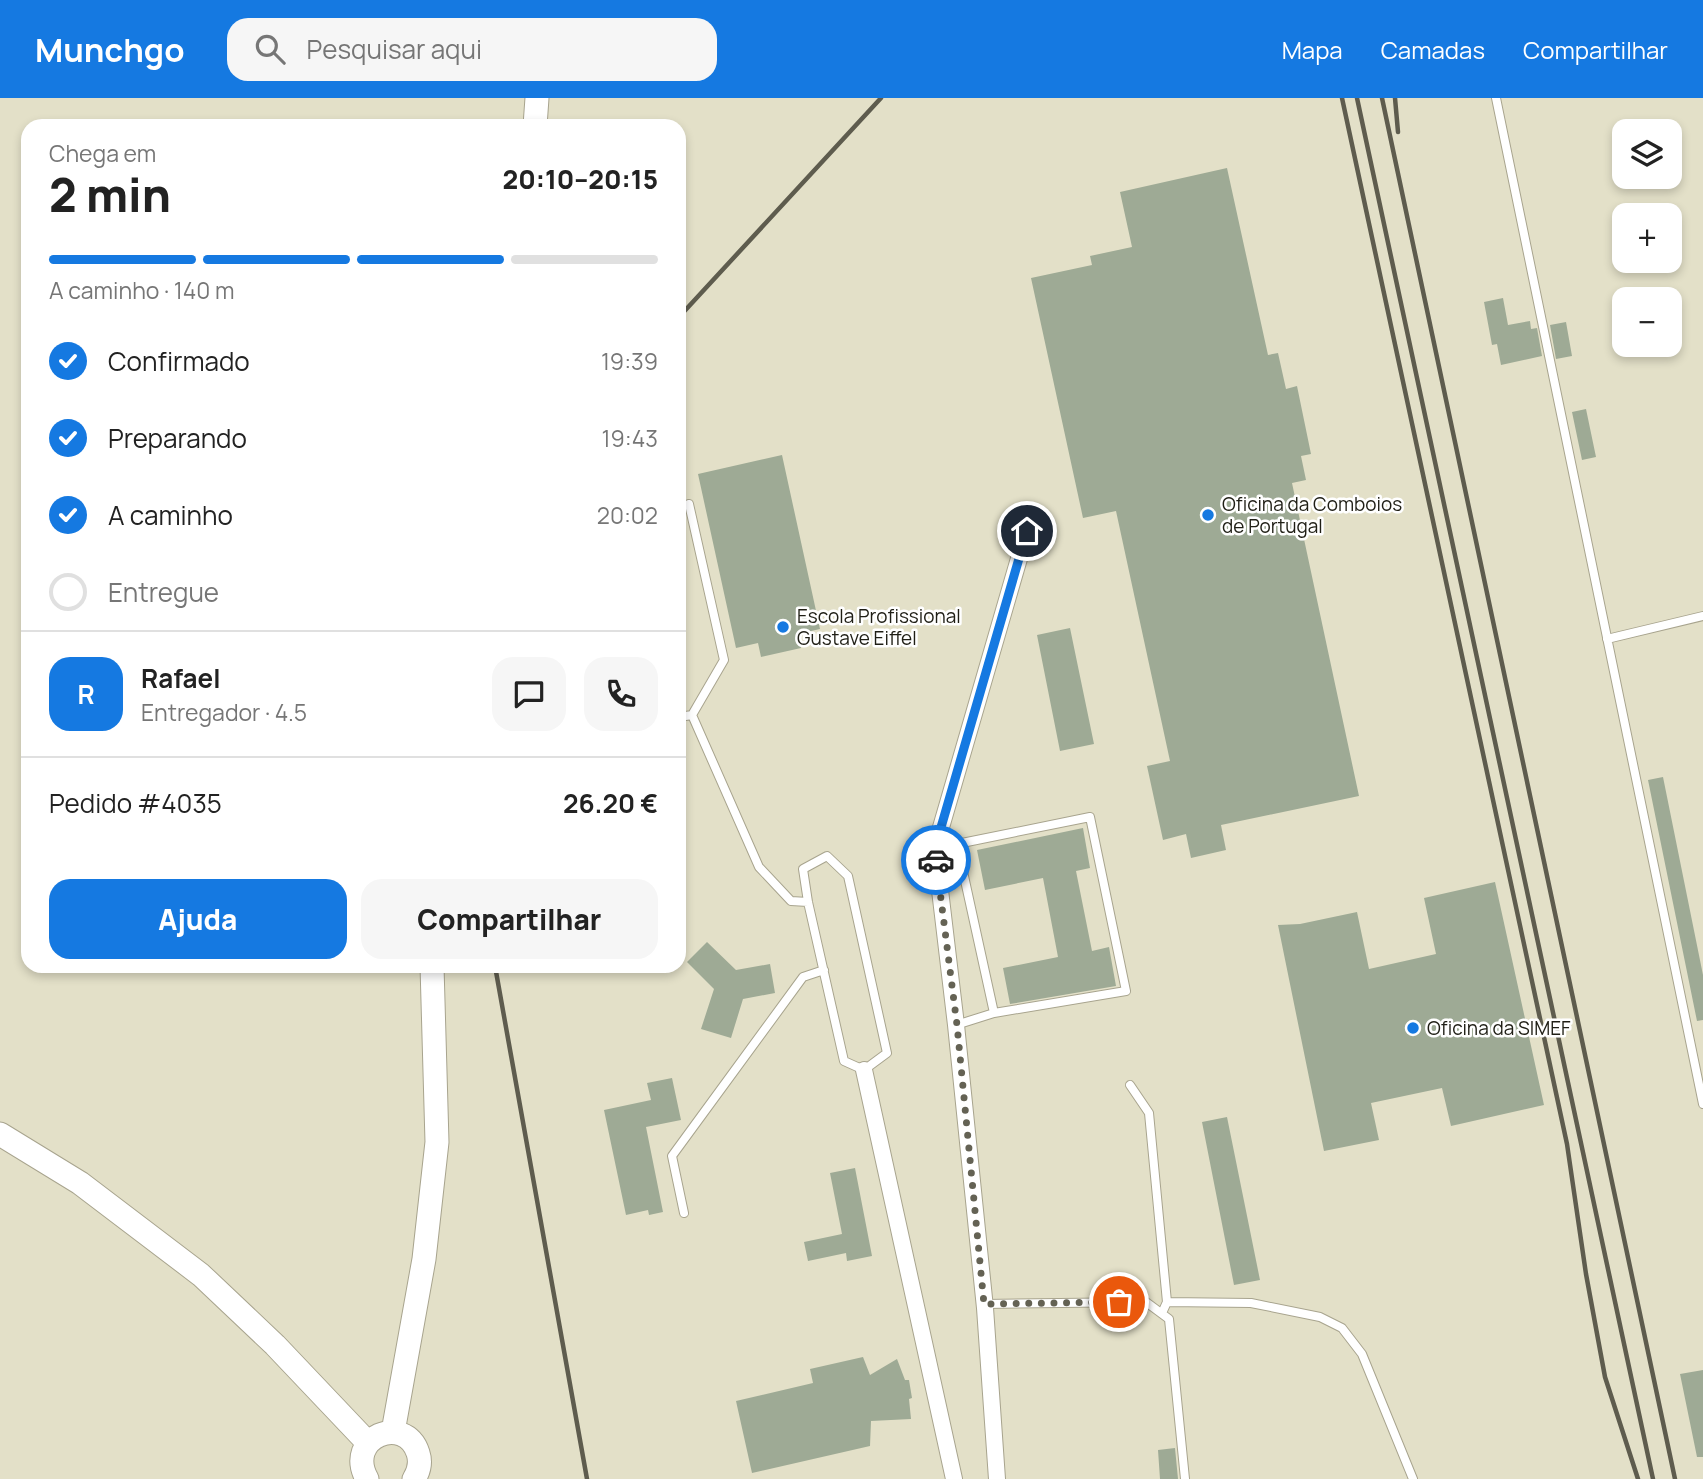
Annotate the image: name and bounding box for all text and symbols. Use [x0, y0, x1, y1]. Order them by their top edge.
search box [227, 18, 717, 81]
text: Munchgo [35, 27, 185, 72]
icon: search [251, 30, 289, 68]
text: Pesquisar aqui [307, 31, 482, 67]
text: Mapa [1282, 33, 1343, 66]
text: Camadas [1381, 33, 1485, 66]
text: Compartilhar [1523, 33, 1668, 66]
map controls [1612, 119, 1682, 357]
button: layers [1612, 119, 1682, 189]
text: Chega em [49, 137, 156, 169]
text: 20:10–20:15 [502, 161, 658, 197]
text: 2 min [49, 163, 171, 226]
button: + [1612, 203, 1682, 273]
text: A caminho · 140 m [49, 274, 234, 306]
button: − [1612, 287, 1682, 357]
icon: check [49, 342, 87, 380]
text: Confirmado [108, 343, 250, 379]
text: 19:39 [601, 345, 658, 377]
icon: check [49, 419, 87, 457]
text: Preparando [108, 420, 247, 456]
text: 19:43 [602, 422, 658, 454]
place label: Oficina da Comboios de Portugal [1222, 491, 1402, 539]
icon: check [49, 496, 87, 534]
text: A caminho [108, 497, 233, 533]
text: 20:02 [597, 499, 658, 531]
pin [997, 501, 1057, 561]
marker: Oficina da Comboios de Portugal [1200, 507, 1216, 523]
icon: home [1008, 512, 1046, 550]
text: Entregue [108, 574, 219, 610]
place label: Escola Profissional Gustave Eiffel [797, 603, 961, 651]
marker: Escola Profissional Gustave Eiffel [775, 619, 791, 635]
button: chat [492, 657, 566, 731]
button: phone [584, 657, 658, 731]
text: Rafael [141, 660, 221, 696]
text: R [77, 676, 95, 712]
text: Entregador · 4.5 [141, 696, 307, 728]
text: Pedido #4035 [49, 785, 222, 821]
text: 26.20 € [563, 785, 658, 821]
courier [901, 825, 971, 895]
icon: car [917, 841, 955, 879]
button: Ajuda [49, 879, 347, 959]
button: Compartilhar [361, 879, 658, 959]
place label: Oficina da SIMEF [1427, 1015, 1571, 1041]
marker: Oficina da SIMEF [1405, 1020, 1421, 1036]
pin [1089, 1272, 1149, 1332]
icon: bag [1100, 1283, 1138, 1321]

